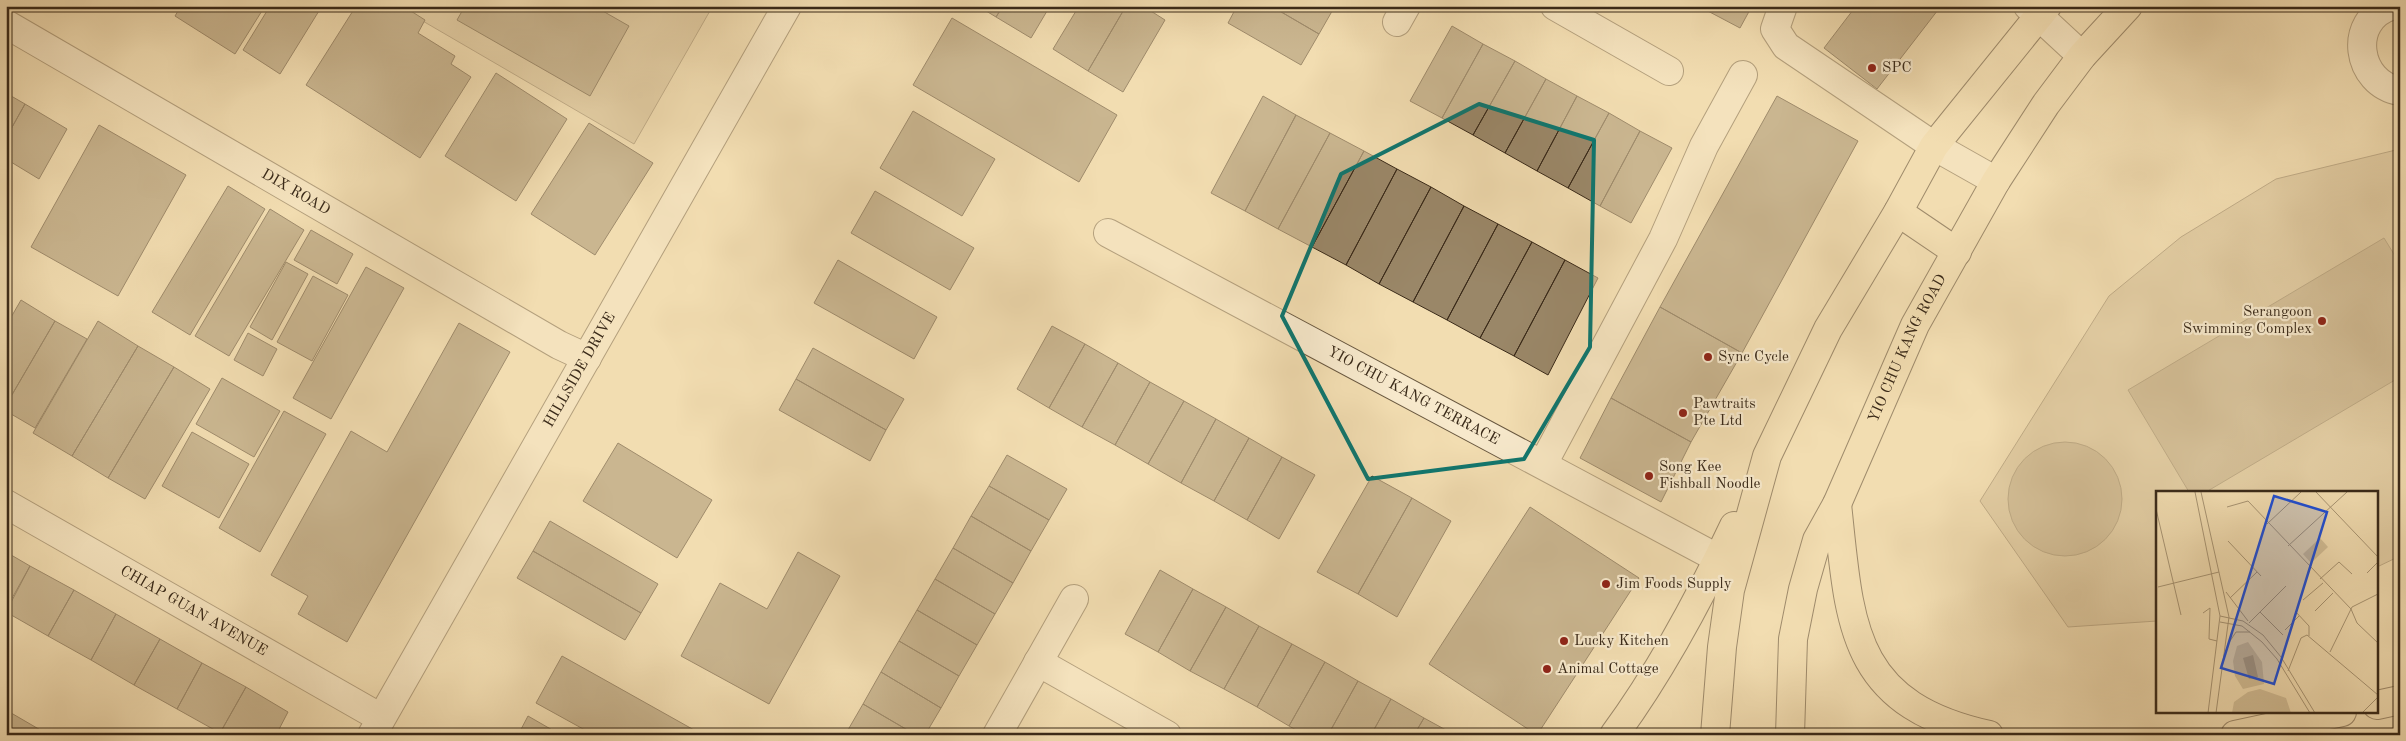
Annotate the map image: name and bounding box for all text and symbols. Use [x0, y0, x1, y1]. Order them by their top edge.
place label: SPC [1882, 61, 1912, 76]
marker: SPC [1866, 62, 1878, 74]
street label: DIX ROAD [259, 166, 333, 218]
street label: YIO CHU KANG ROAD [1866, 272, 1949, 425]
place label: Serangoon Swimming Complex [2183, 305, 2312, 337]
street label: HILLSIDE DRIVE [541, 310, 618, 430]
marker: Serangoon Swimming Complex [2316, 315, 2328, 327]
street label: YIO CHU KANG TERRACE [1325, 344, 1502, 448]
place label: Sync Cycle [1718, 350, 1789, 365]
marker: Sync Cycle [1702, 351, 1714, 363]
place label: Pawtraits Pte Ltd [1693, 397, 1756, 429]
marker: Pawtraits Pte Ltd [1677, 407, 1689, 419]
place label: Song Kee Fishball Noodle [1659, 460, 1761, 492]
marker: Song Kee Fishball Noodle [1643, 470, 1655, 482]
inset map [2156, 491, 2378, 714]
street label: CHIAP GUAN AVENUE [118, 563, 270, 659]
place label: Jim Foods Supply [1616, 577, 1732, 592]
marker: Jim Foods Supply [1600, 578, 1612, 590]
place label: Lucky Kitchen [1574, 634, 1669, 649]
marker: Lucky Kitchen [1558, 635, 1570, 647]
place label: Animal Cottage [1557, 662, 1659, 677]
marker: Animal Cottage [1541, 663, 1553, 675]

